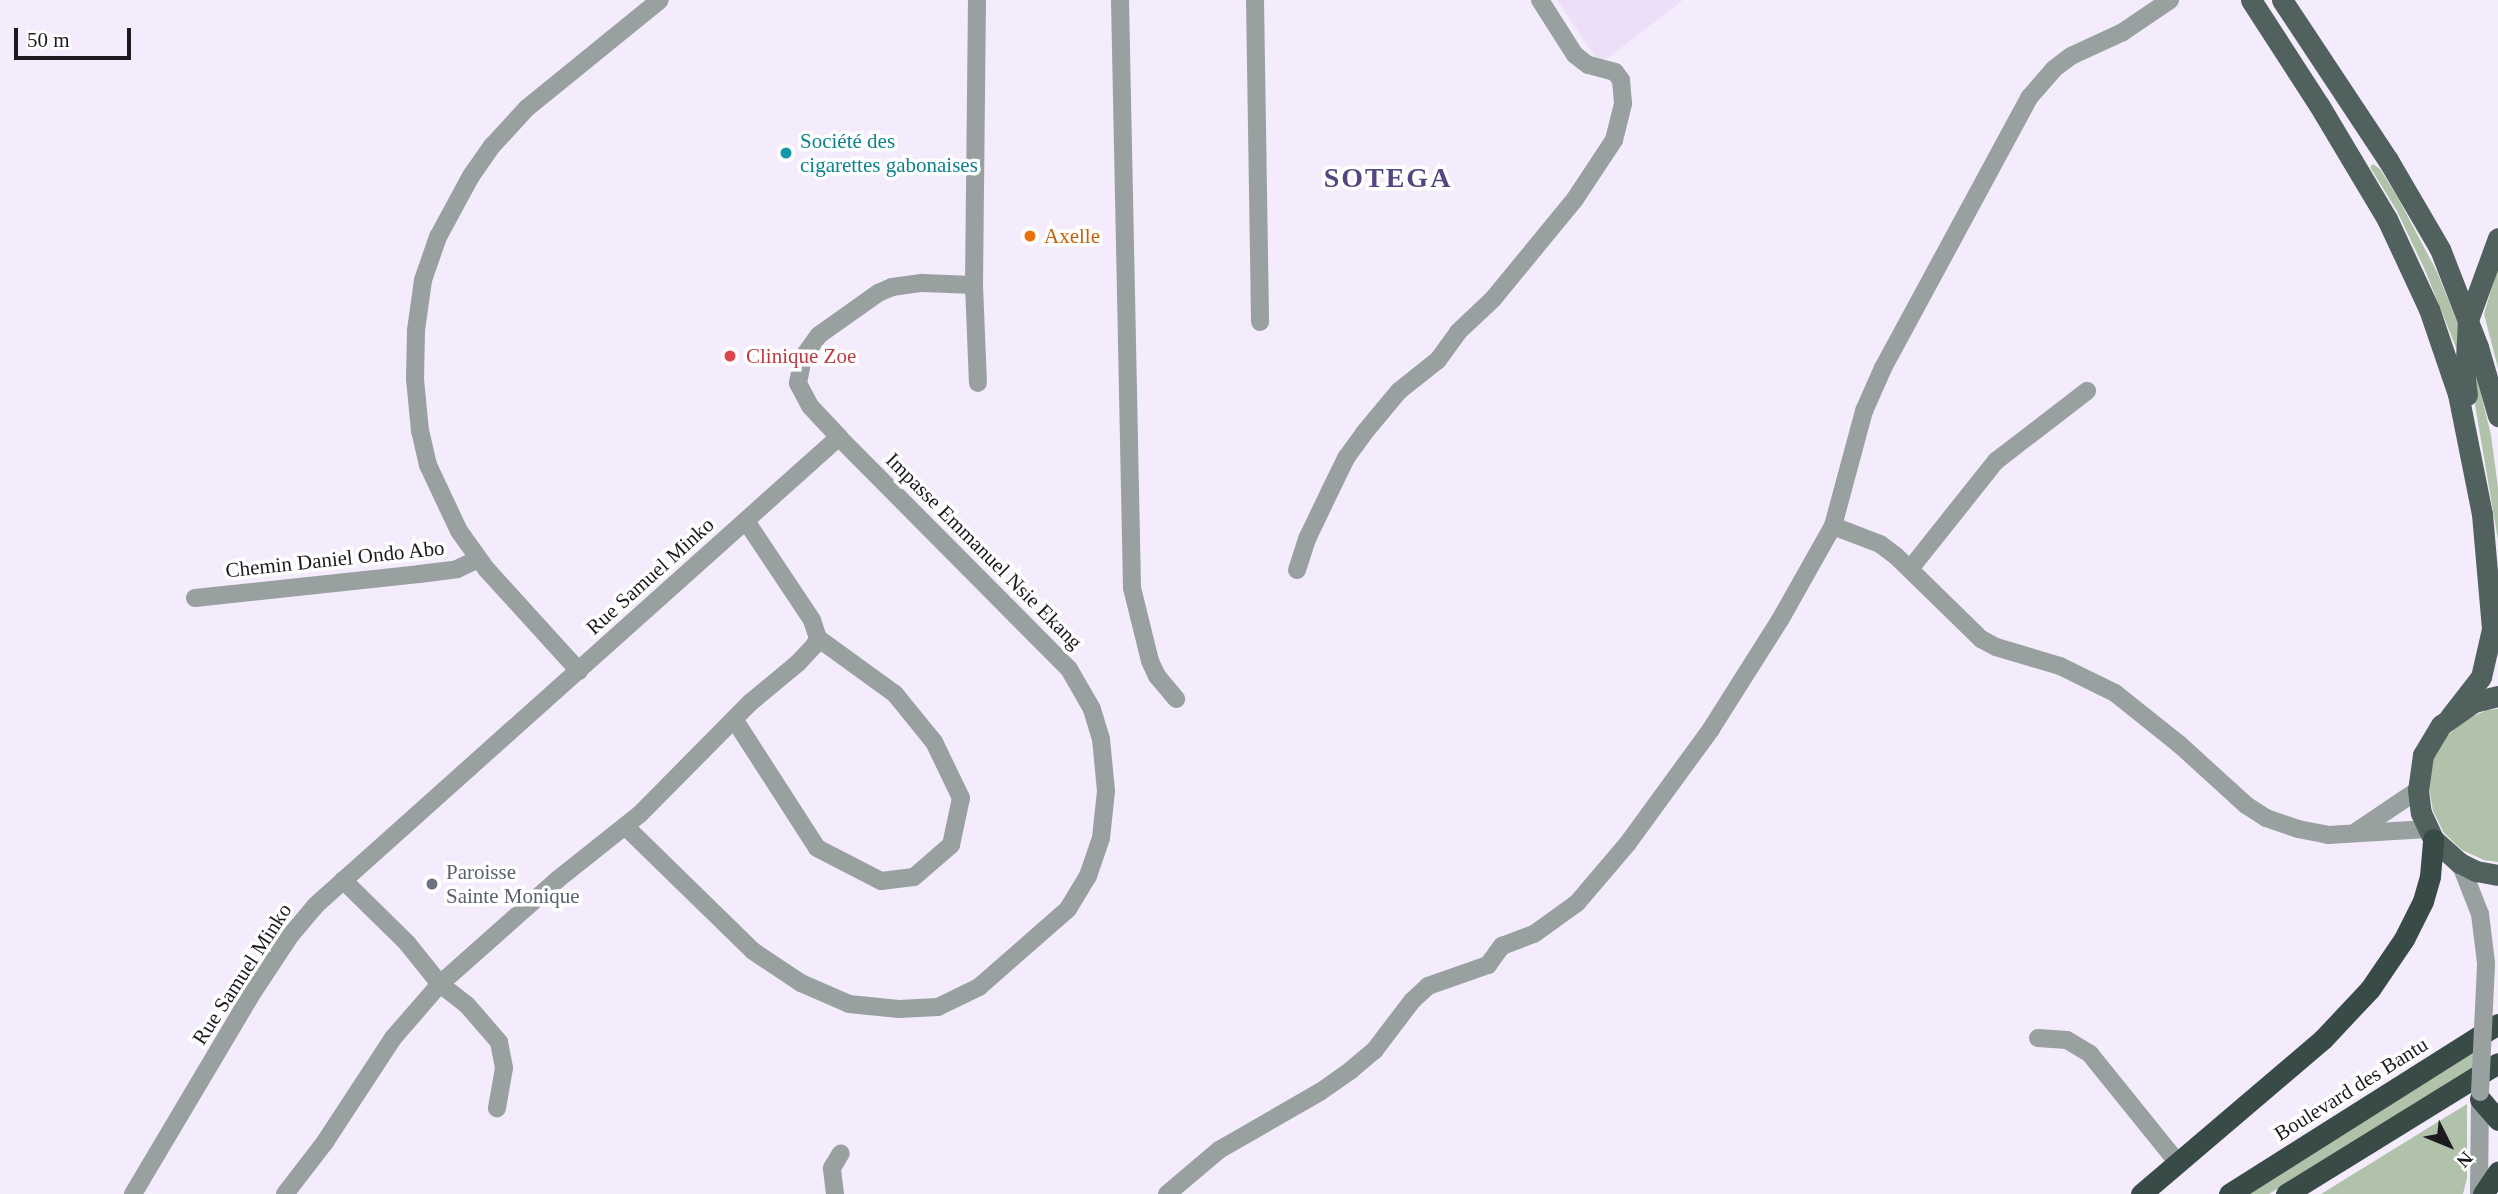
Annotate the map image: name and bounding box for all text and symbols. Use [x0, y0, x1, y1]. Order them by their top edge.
scale bar [18, 14, 135, 58]
text: 50 m [27, 28, 70, 52]
place label: Société des cigarettes gabonaises [800, 128, 978, 178]
marker: Société des cigarettes gabonaises [778, 145, 794, 161]
district label: SOTEGA [1324, 161, 1452, 195]
place label: Axelle [1044, 223, 1100, 249]
marker: Axelle [1022, 228, 1038, 244]
place label: Clinique Zoe [746, 343, 856, 369]
marker: Clinique Zoe [720, 346, 740, 366]
street label: Impasse Emmanuel Nsie Ekang [880, 447, 1088, 655]
street label: Rue Samuel Minko [581, 512, 719, 640]
street label: Chemin Daniel Ondo Abo [224, 535, 446, 583]
place label: Paroisse Sainte Monique [446, 859, 580, 909]
marker: Paroisse Sainte Monique [424, 876, 440, 892]
street label: Rue Samuel Minko [187, 899, 297, 1049]
street label: Boulevard des Bantu [2270, 1032, 2432, 1146]
north arrow [2414, 1110, 2484, 1180]
text: N [2452, 1147, 2477, 1172]

